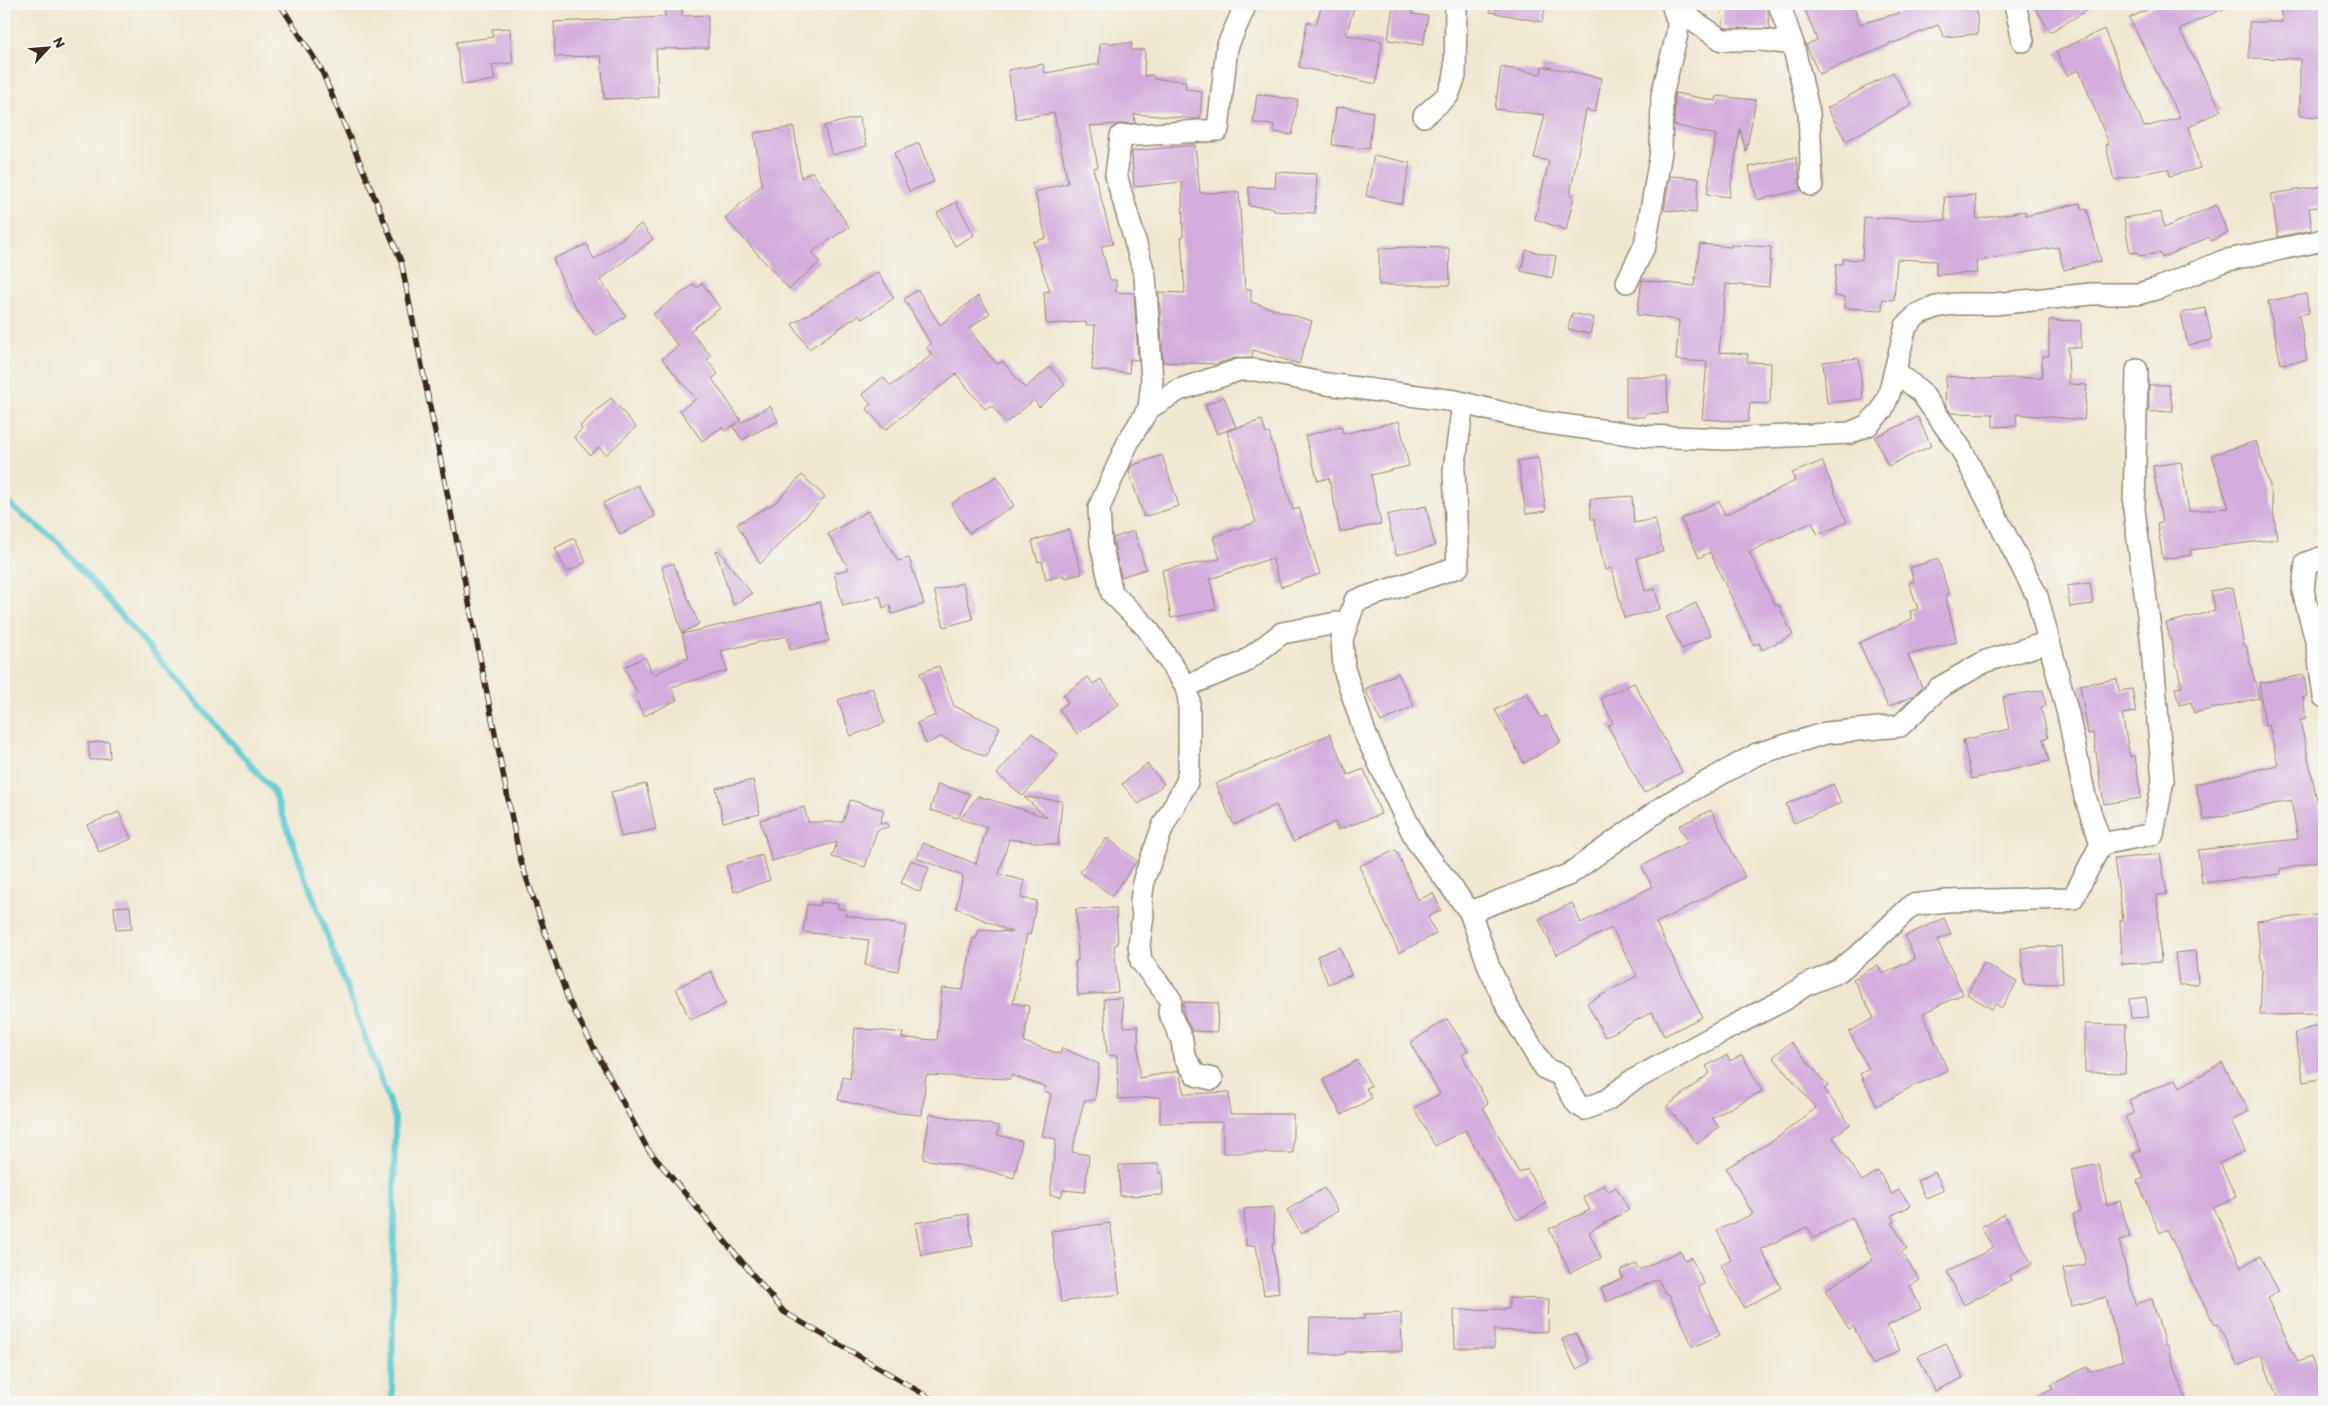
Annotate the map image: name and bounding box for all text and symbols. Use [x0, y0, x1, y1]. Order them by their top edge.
north arrow [22, 22, 72, 72]
text: N [50, 35, 69, 50]

